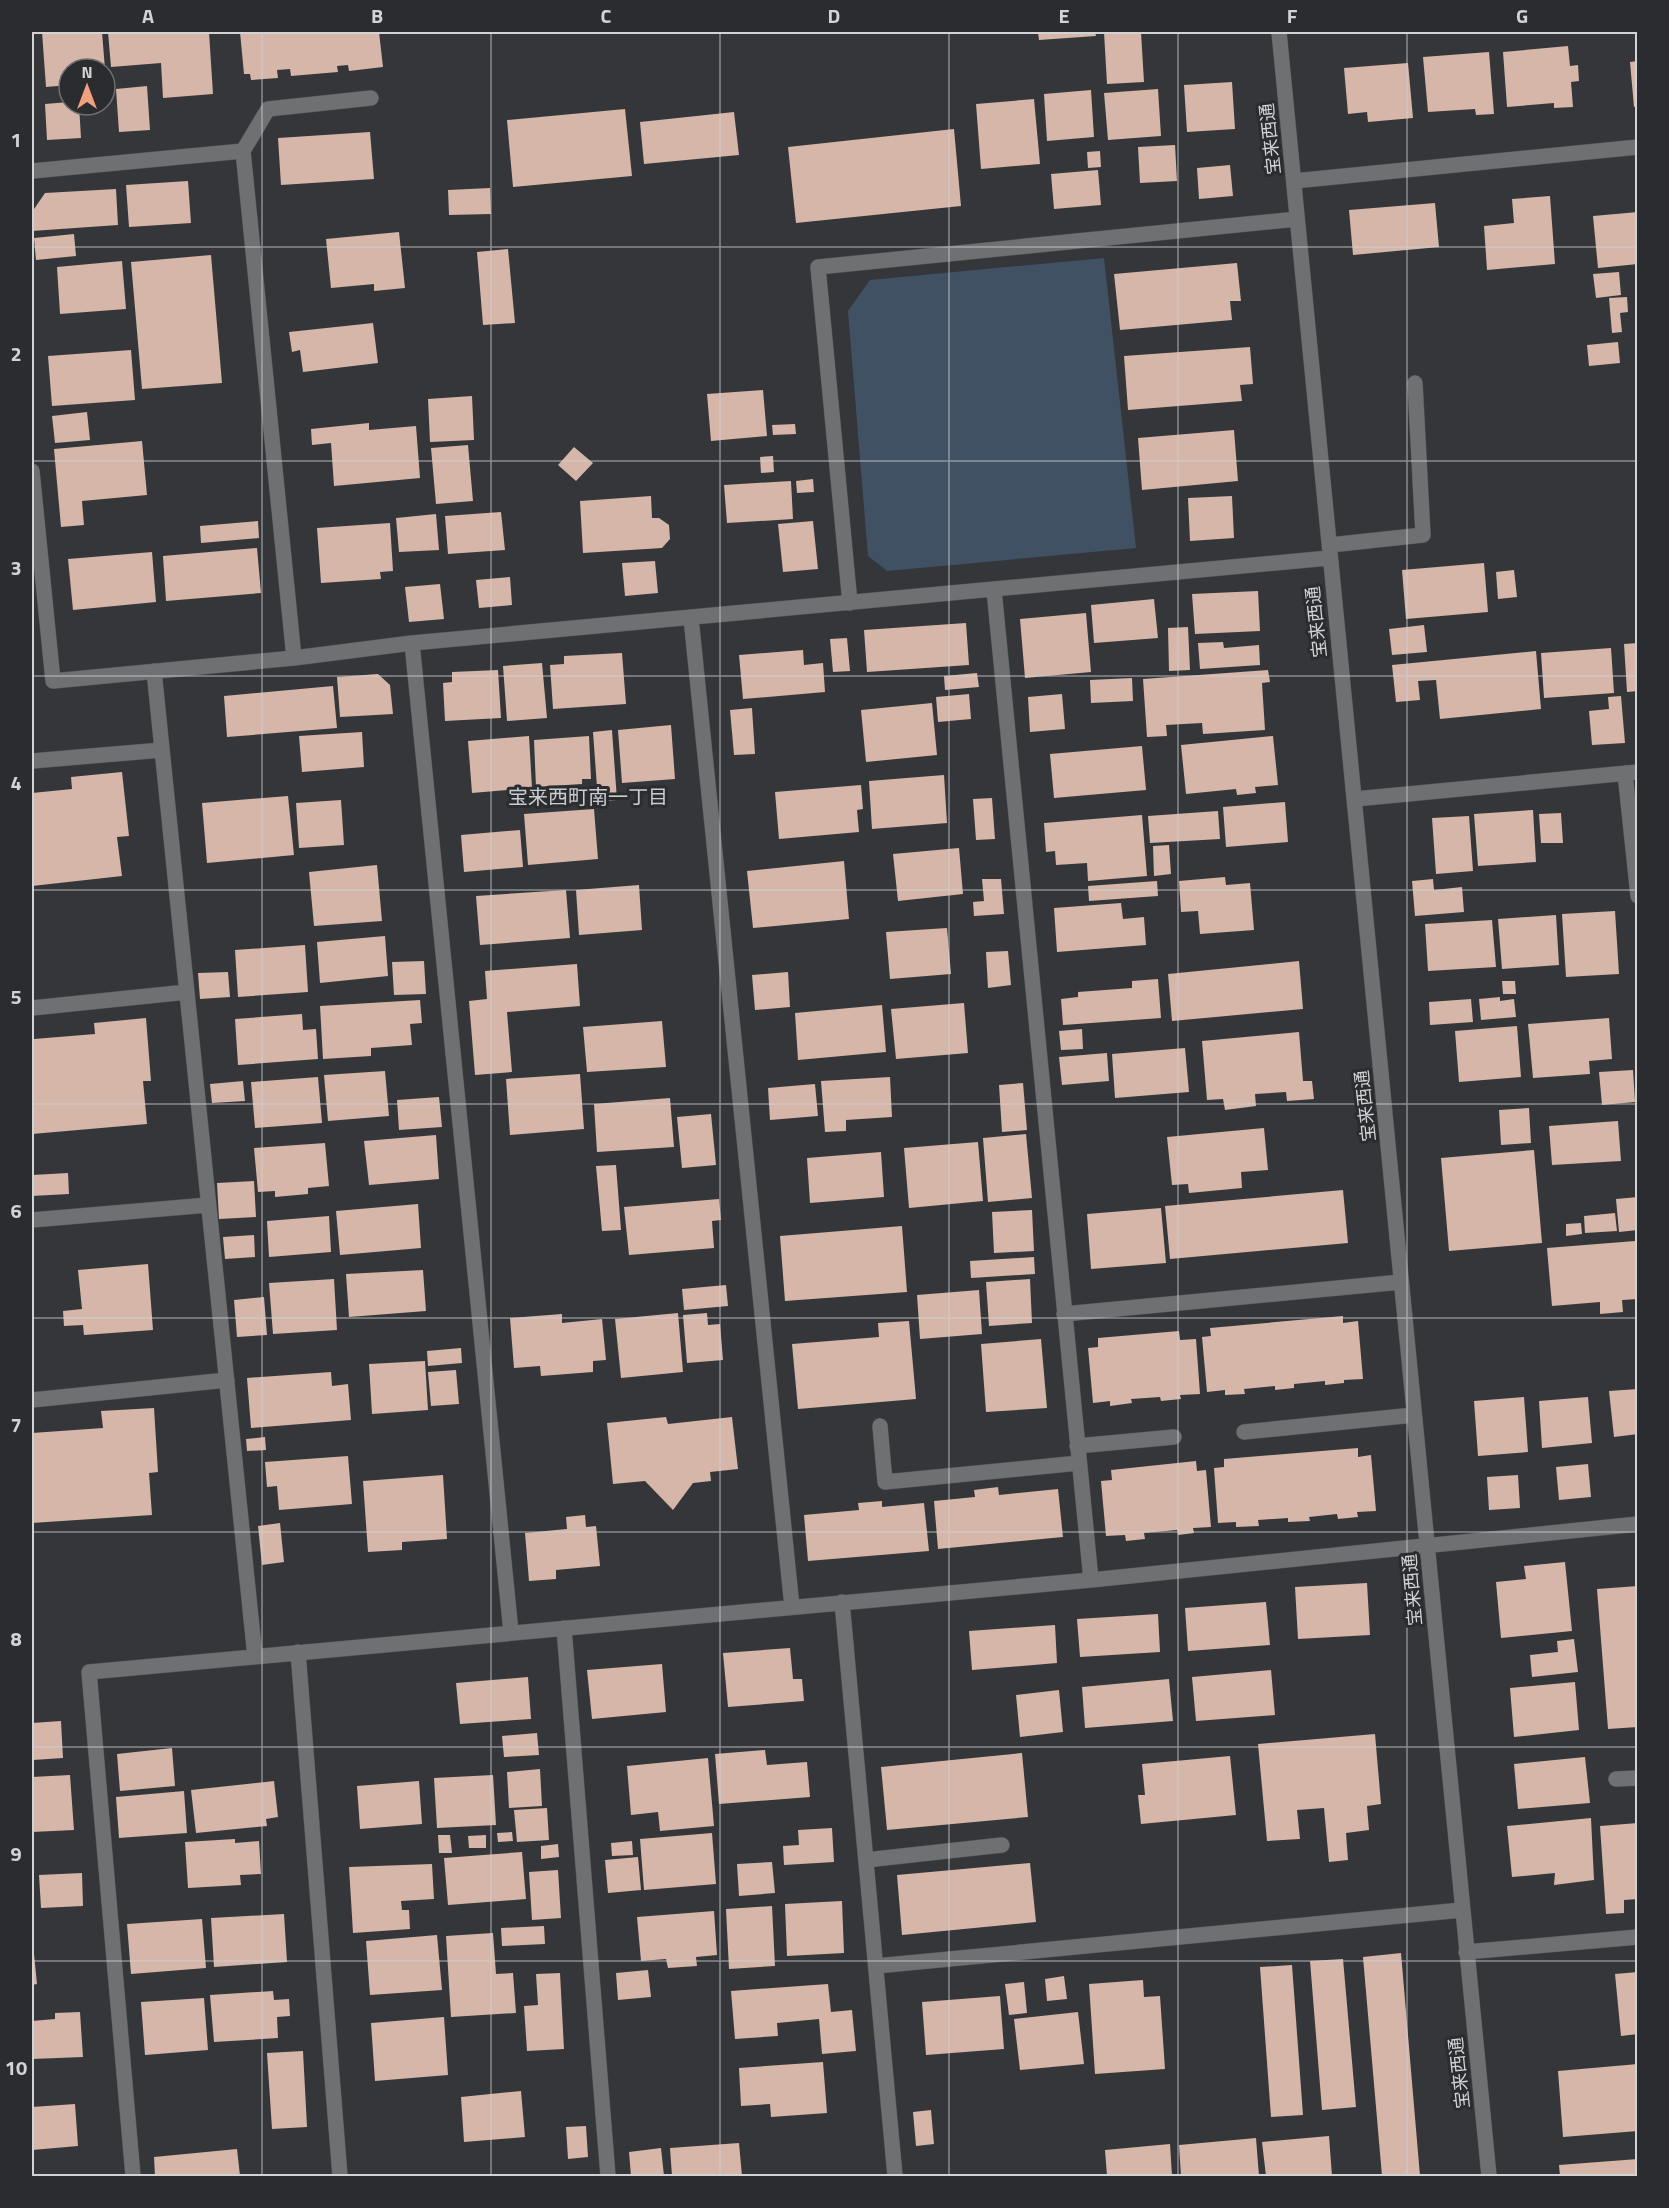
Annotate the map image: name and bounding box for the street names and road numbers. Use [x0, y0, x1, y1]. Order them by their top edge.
street label: 宝来西通 [1253, 102, 1287, 176]
street label: 宝来西通 [1299, 585, 1333, 659]
street label: 宝来西通 [1348, 1069, 1382, 1143]
street label: 宝来西通 [1395, 1553, 1429, 1627]
street label: 宝来西通 [1442, 2036, 1476, 2110]

